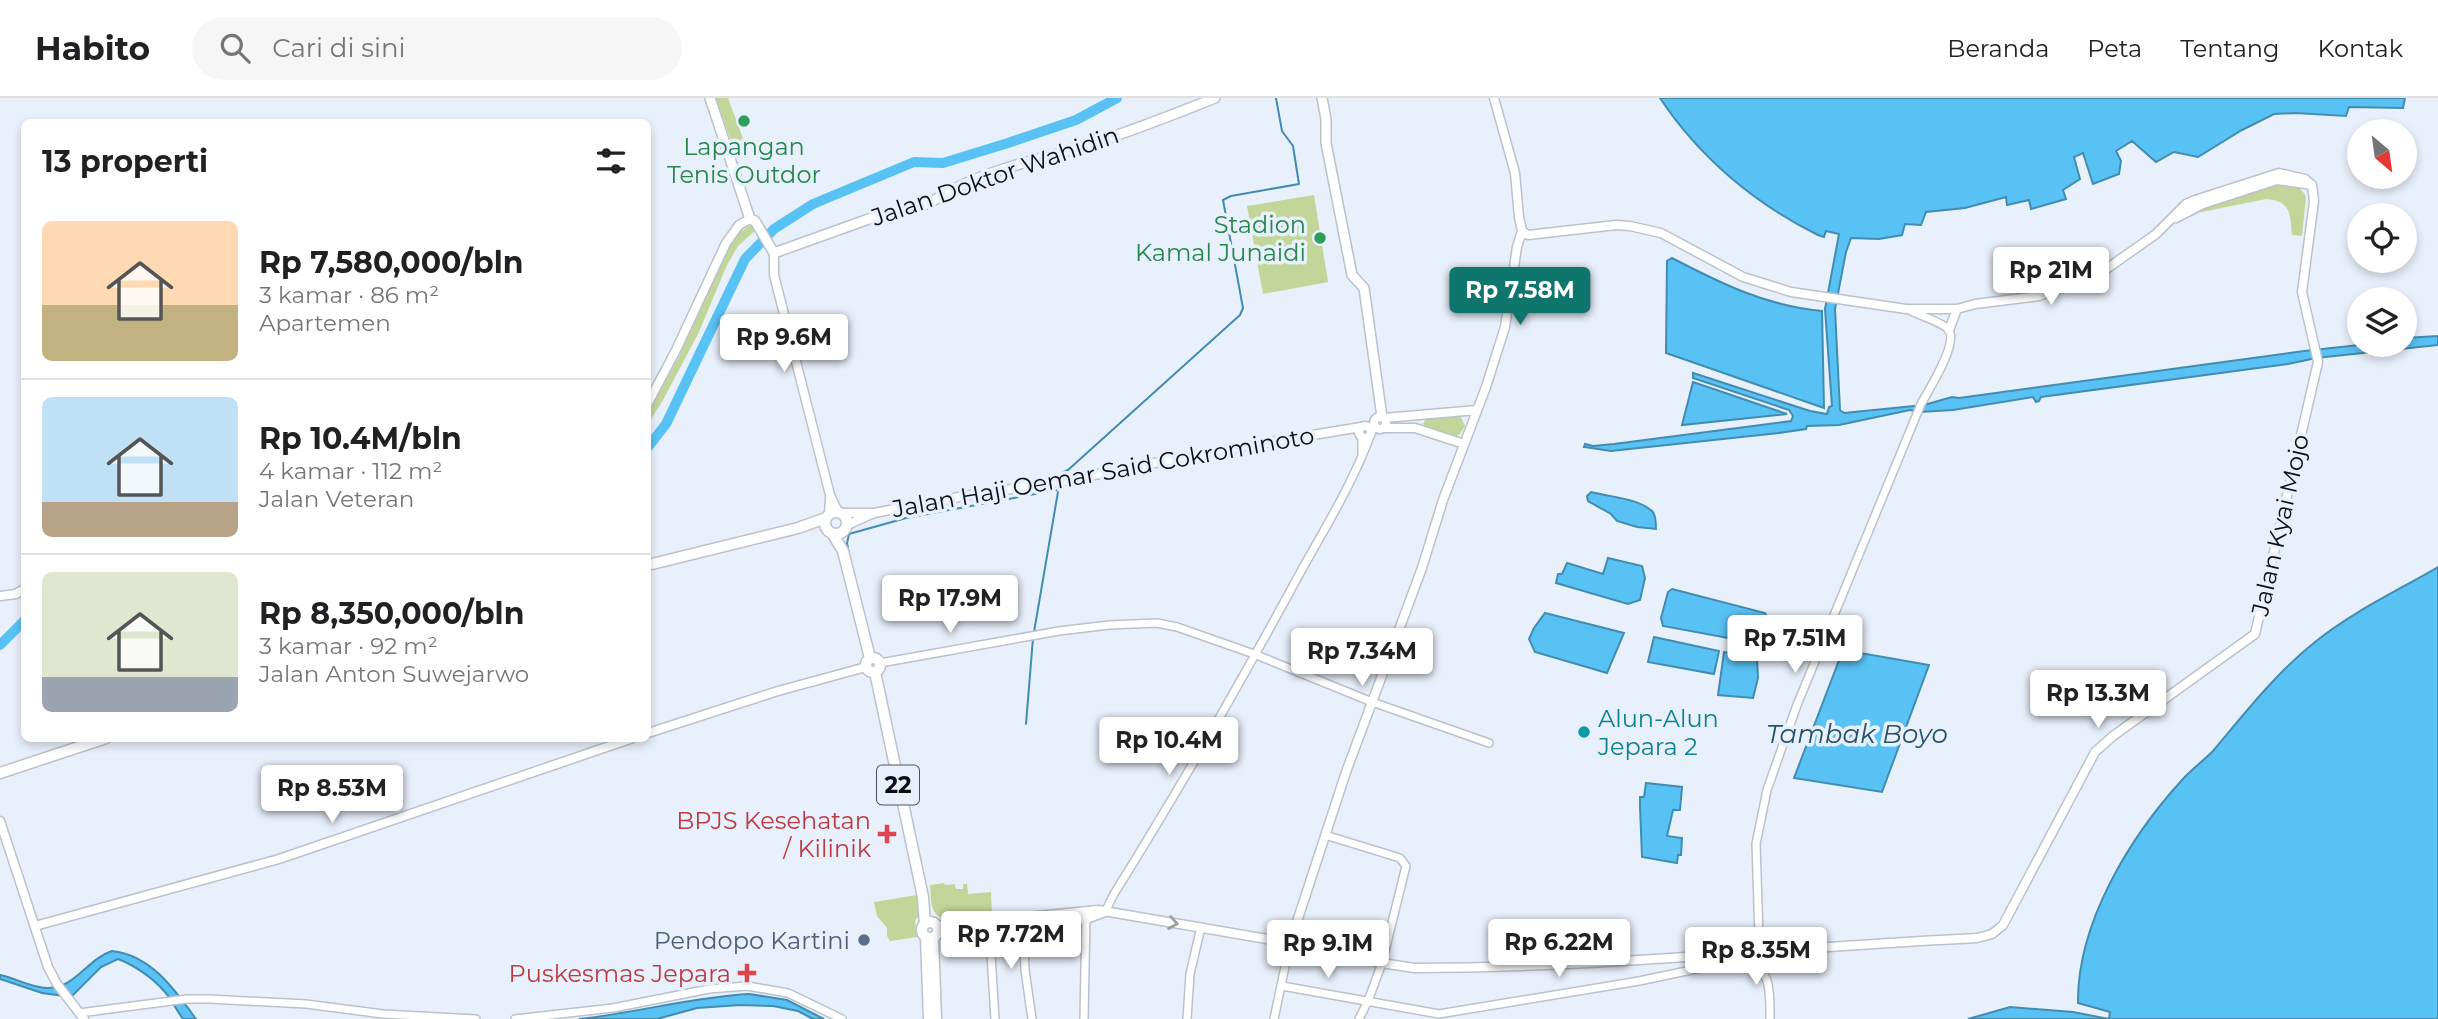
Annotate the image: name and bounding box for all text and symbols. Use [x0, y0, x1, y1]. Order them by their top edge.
search box [192, 17, 682, 80]
text: Habito [35, 28, 150, 68]
icon: search [216, 29, 254, 67]
text: Cari di sini [272, 32, 405, 64]
text: Beranda [1947, 34, 2049, 63]
text: Peta [2087, 34, 2142, 63]
text: Tentang [2180, 34, 2279, 63]
text: Kontak [2317, 34, 2403, 63]
marker: Lapangan Tenis Outdor [736, 113, 752, 129]
north arrow [2347, 119, 2417, 189]
map controls [2347, 119, 2417, 357]
street label: Jalan Doktor Wahidin [866, 120, 1123, 232]
place label: Lapangan Tenis Outdor [667, 132, 821, 189]
icon: filters [592, 142, 630, 180]
text: 13 properti [42, 143, 208, 180]
button: locate [2347, 203, 2417, 273]
place label: Stadion Kamal Junaidi [1135, 210, 1306, 267]
marker: Stadion Kamal Junaidi [1312, 230, 1328, 246]
text: Rp 7,580,000/bln [259, 244, 523, 281]
pin: Rp 21M [1994, 248, 2108, 307]
icon: home [98, 249, 182, 333]
text: Rp 21M [2009, 256, 2093, 284]
pin: Rp 7.58M [1448, 268, 1592, 327]
text: Rp 7.58M [1465, 276, 1575, 304]
text: 3 kamar · 86 m² [259, 281, 439, 309]
button: layers [2347, 287, 2417, 357]
text: Apartemen [259, 309, 391, 337]
pin: Rp 9.6M [719, 314, 849, 374]
text: Rp 9.6M [736, 323, 832, 351]
text: Rp 10.4M/bln [259, 420, 462, 457]
street label: Jalan Haji Oemar Said Cokrominoto [889, 421, 1316, 524]
icon: home [98, 425, 182, 509]
street label: Jalan Kyai Mojo [2245, 431, 2315, 620]
text: 4 kamar · 112 m² [259, 457, 442, 485]
text: Jalan Veteran [259, 485, 414, 513]
pin: Rp 17.9M [878, 575, 1022, 635]
text: Rp 17.9M [898, 584, 1002, 612]
text: Rp 8,350,000/bln [259, 595, 524, 632]
icon: home [98, 600, 182, 684]
pin: Rp 7.51M [1723, 616, 1867, 675]
text: Rp 7.51M [1743, 624, 1847, 652]
pin: Rp 7.34M [1290, 628, 1434, 688]
text: 3 kamar · 92 m² [259, 632, 438, 660]
text: Rp 7.34M [1307, 637, 1417, 665]
text: Jalan Anton Suwejarwo [259, 660, 529, 688]
pin: Rp 13.3M [2026, 670, 2170, 730]
text: Rp 13.3M [2046, 679, 2150, 707]
place label: Alun-Alun Jepara 2 [1597, 704, 1719, 761]
pin: Rp 10.4M [1097, 718, 1241, 777]
water label: Tambak Boyo [1766, 718, 1948, 750]
marker: Alun-Alun Jepara 2 [1576, 724, 1592, 740]
text: Rp 10.4M [1115, 726, 1223, 754]
road number: 22 [877, 765, 919, 804]
pin: Rp 8.53M [260, 766, 404, 825]
text: Rp 8.53M [277, 774, 387, 802]
place label: BPJS Kesehatan / Kilinik [676, 806, 872, 863]
marker: BPJS Kesehatan / Kilinik [877, 824, 897, 844]
pin: Rp 7.72M [939, 912, 1083, 971]
one-way arrow [1167, 915, 1179, 930]
text: Rp 7.72M [957, 920, 1065, 948]
pin: Rp 9.1M [1263, 920, 1393, 980]
pin: Rp 6.22M [1487, 920, 1631, 979]
place label: Pendopo Kartini [654, 926, 850, 955]
text: Rp 6.22M [1504, 928, 1614, 956]
pin: Rp 8.35M [1684, 928, 1828, 987]
text: Rp 9.1M [1283, 929, 1373, 957]
marker: Pendopo Kartini [856, 932, 872, 948]
text: Rp 8.35M [1701, 936, 1811, 964]
place label: Puskesmas Jepara [509, 959, 731, 988]
marker: Puskesmas Jepara [737, 963, 757, 983]

